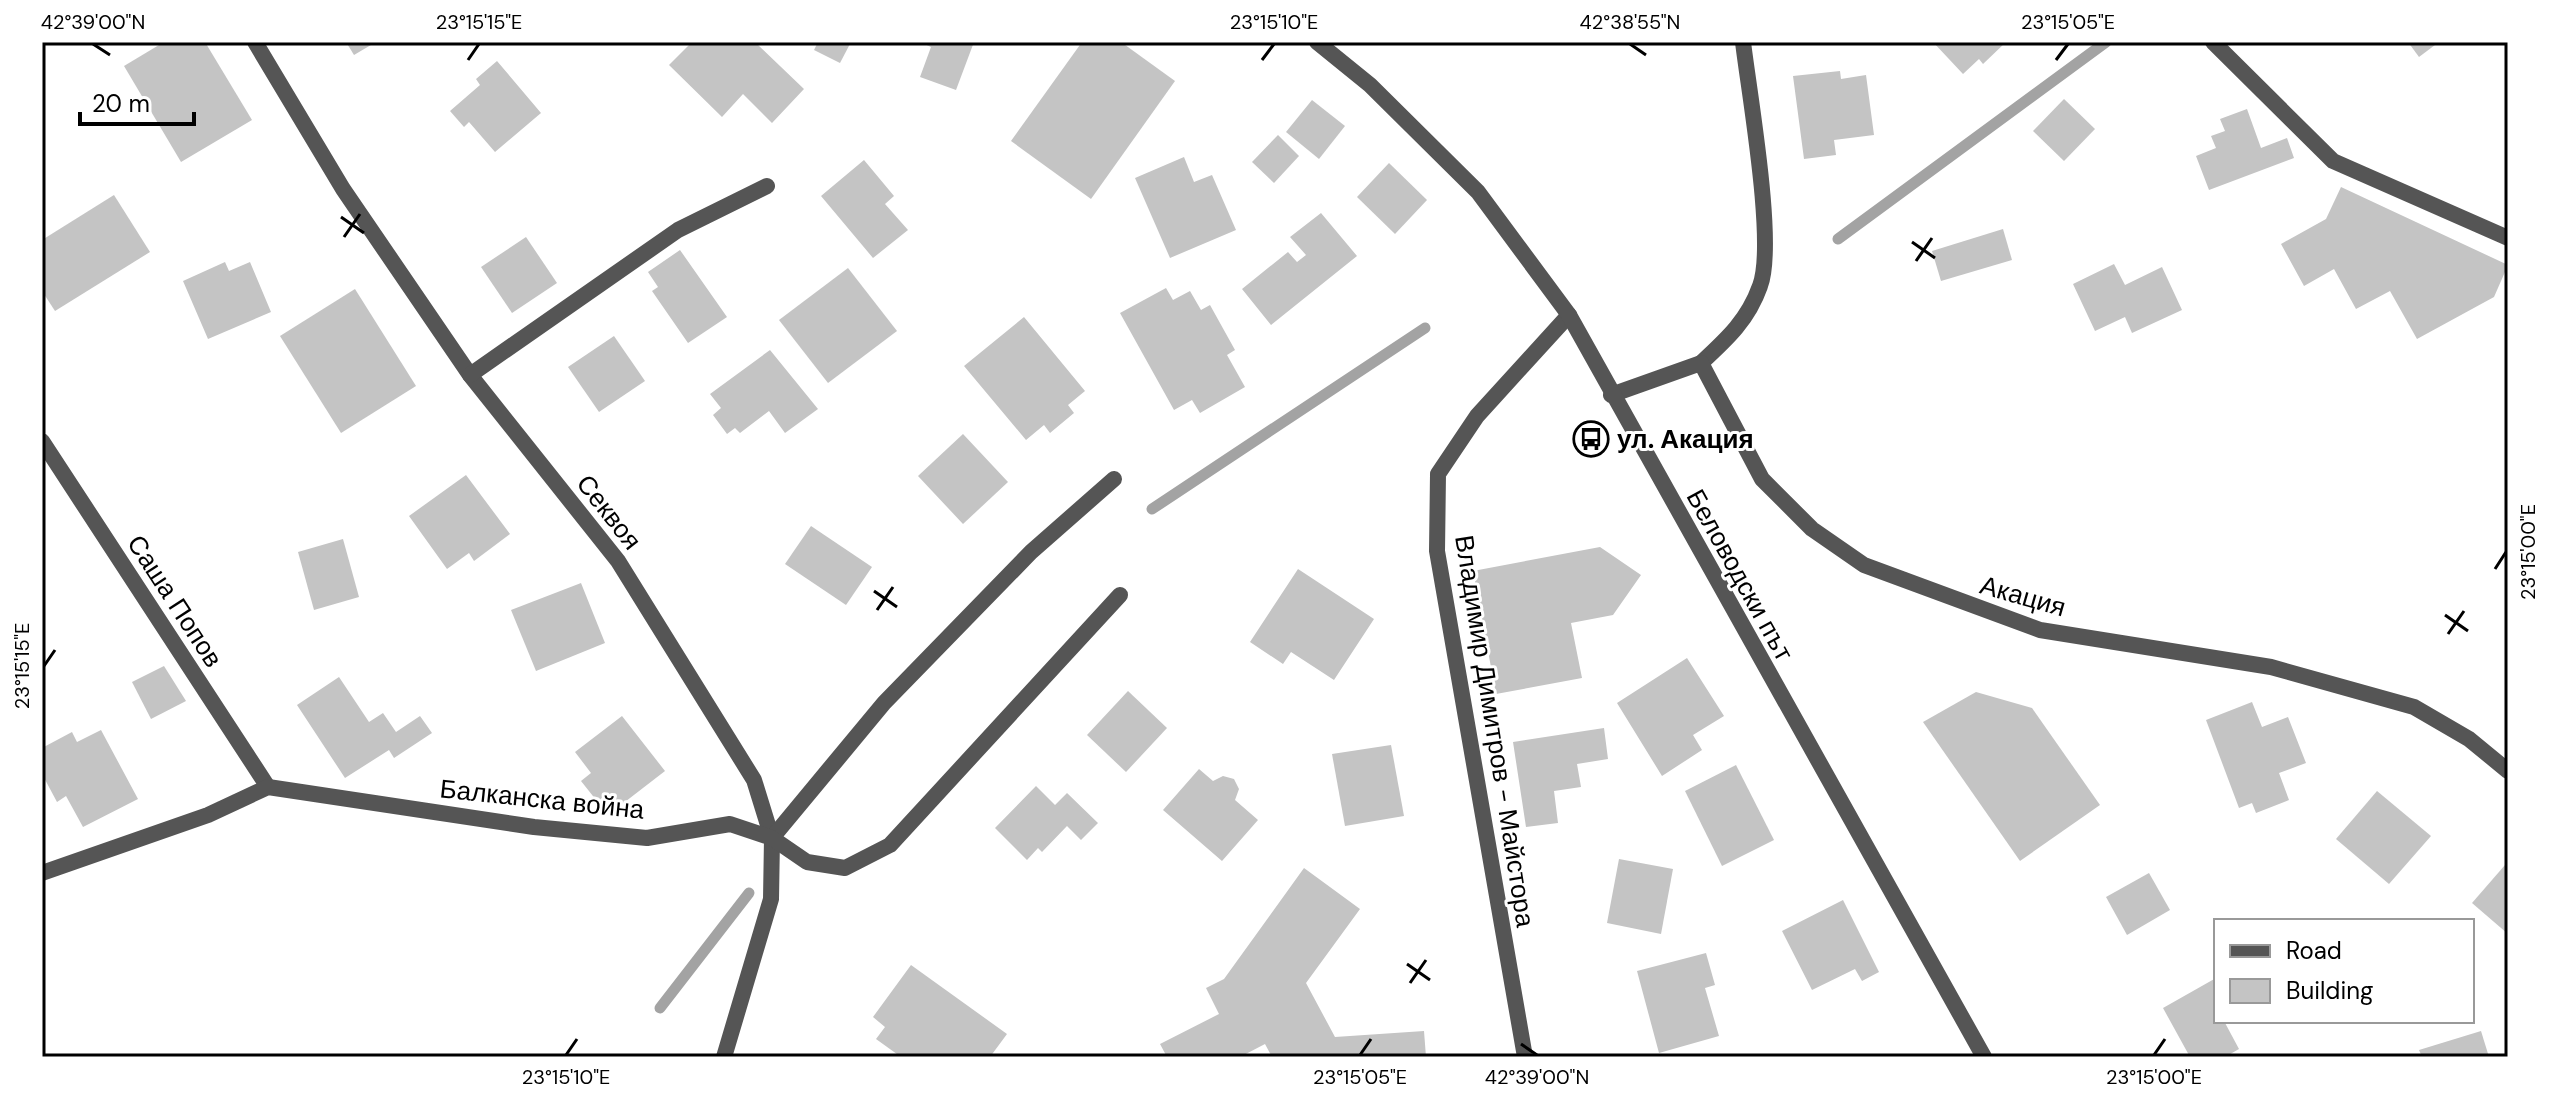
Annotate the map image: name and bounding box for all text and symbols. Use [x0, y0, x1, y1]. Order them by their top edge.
text: 42°39'00"N [41, 9, 145, 35]
text: 23°15'15"E [436, 9, 522, 35]
text: 23°15'10"E [1230, 9, 1318, 35]
text: 42°38'55"N [1580, 9, 1680, 35]
text: 23°15'05"E [2021, 9, 2115, 35]
scale bar [80, 76, 194, 126]
text: 20 m [92, 88, 150, 119]
bus stop icon: ул. Акация [1572, 420, 1610, 458]
place label: ул. Акация [1617, 422, 1754, 456]
street label: Секвоя [569, 467, 649, 557]
street label: Беловодски път [1679, 483, 1801, 667]
text: 23°15'00"E [2515, 504, 2541, 600]
street label: Саша Попов [120, 528, 230, 674]
street label: Владимир Димитров - Майстора [1447, 533, 1543, 930]
street label: Акация [1976, 568, 2070, 624]
text: 23°15'15"E [9, 623, 35, 709]
street label: Балканска война [438, 771, 646, 827]
legend [2214, 919, 2474, 1023]
text: Road [2286, 935, 2342, 966]
text: Building [2286, 975, 2373, 1006]
text: 23°15'10"E [522, 1064, 610, 1090]
text: 23°15'05"E [1313, 1064, 1407, 1090]
text: 42°39'00"N [1485, 1064, 1589, 1090]
text: 23°15'00"E [2106, 1064, 2202, 1090]

